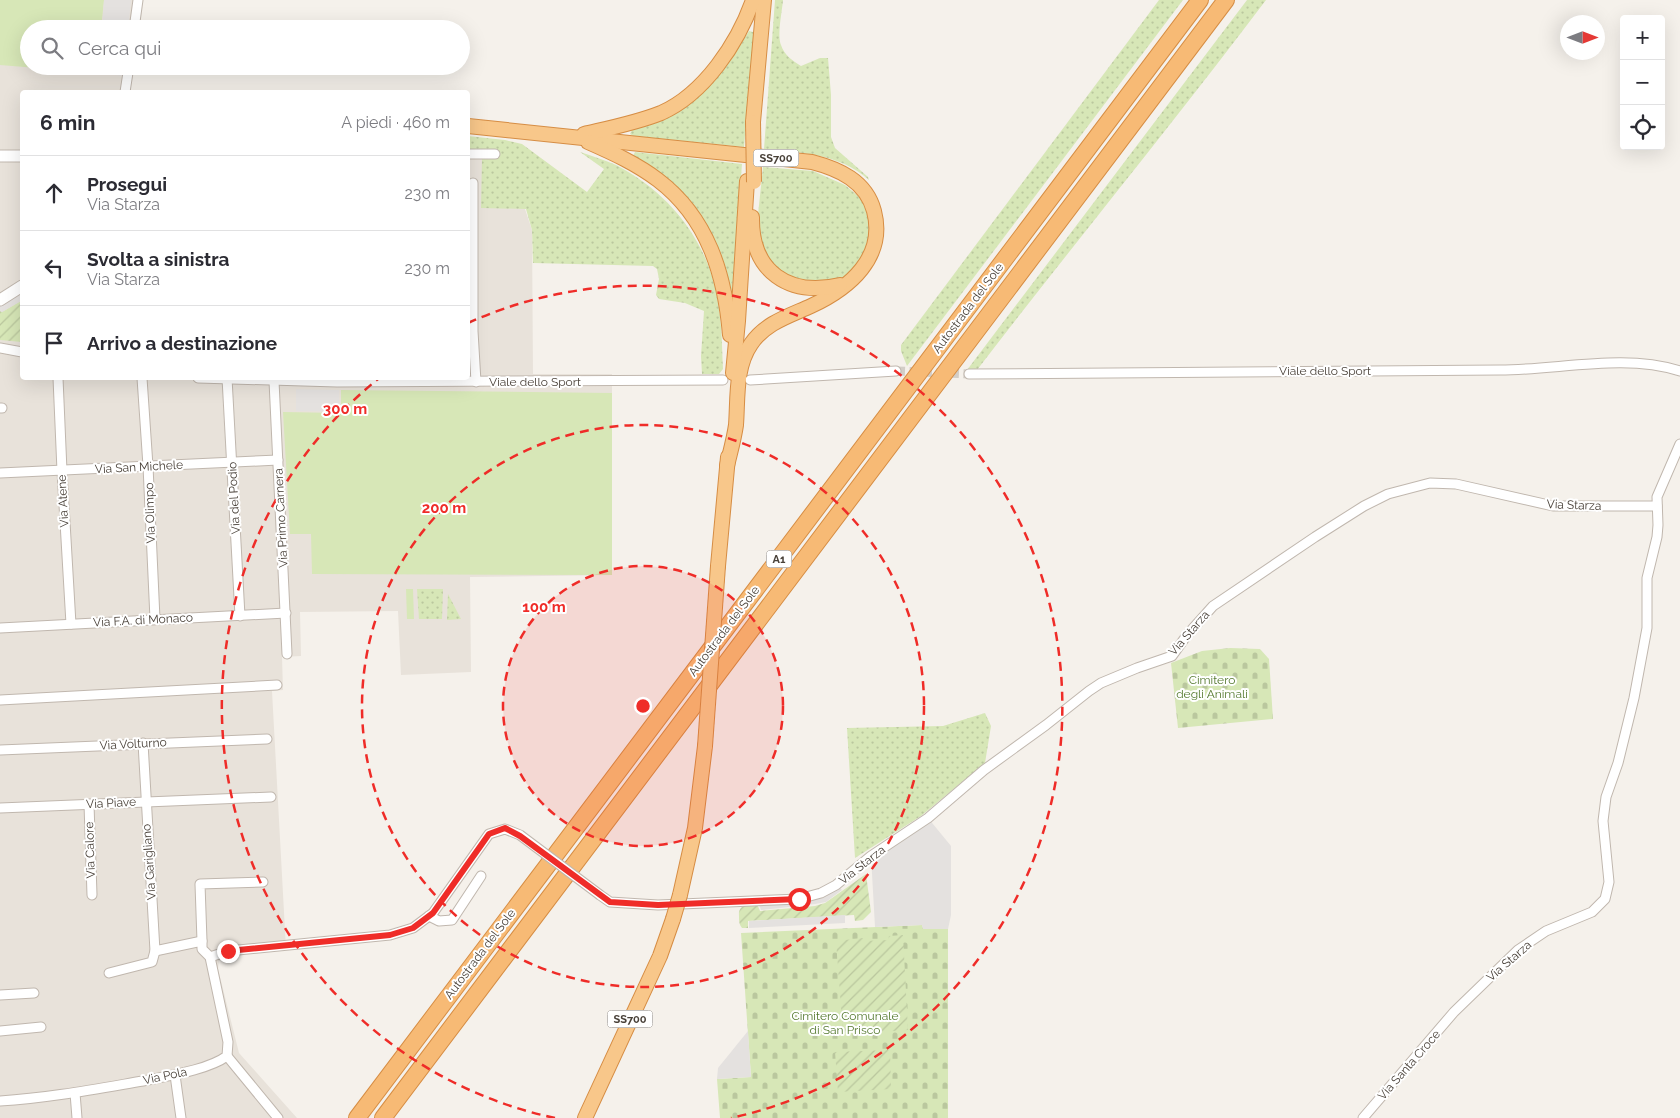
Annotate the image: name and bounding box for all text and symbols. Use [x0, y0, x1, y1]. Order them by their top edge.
north arrow [1560, 15, 1605, 60]
map controls [1620, 15, 1665, 150]
button: + [1620, 15, 1665, 60]
search box [20, 20, 470, 75]
icon: search [38, 34, 66, 62]
text: Cerca qui [78, 37, 161, 59]
button: − [1620, 60, 1665, 105]
button: locate [1620, 105, 1665, 150]
text: 6 min [40, 110, 95, 135]
text: A piedi · 460 m [341, 113, 450, 132]
road number: SS700 [754, 150, 798, 167]
text: Prosegui [87, 173, 167, 195]
icon: ahead [40, 179, 68, 207]
text: 230 m [405, 184, 450, 203]
text: Via Starza [87, 195, 160, 214]
text: Svolta a sinistra [87, 248, 229, 270]
icon: left [40, 254, 68, 282]
text: 230 m [405, 259, 450, 278]
street label: Autostrada del Sole [930, 260, 1006, 356]
text: Via Starza [87, 270, 160, 289]
icon: arrive [40, 329, 68, 357]
text: Arrivo a destinazione [87, 332, 277, 354]
street label: Viale dello Sport [1279, 364, 1371, 378]
street label: Viale dello Sport [489, 375, 581, 389]
text: 300 m [323, 400, 367, 418]
street label: Via San Michele [95, 458, 183, 476]
street label: Via del Podio [225, 461, 243, 535]
street label: Via Primo Carnera [271, 468, 291, 568]
street label: Via Atene [55, 474, 71, 528]
street label: Via Olimpo [142, 482, 158, 544]
street label: Via Starza [1546, 497, 1602, 513]
text: 200 m [422, 499, 466, 517]
road number: A1 [766, 550, 792, 568]
street label: Autostrada del Sole [686, 583, 762, 679]
text: 100 m [522, 598, 566, 616]
street label: Via Starza [1166, 608, 1212, 658]
street label: Via F.A. di Monaco [93, 610, 193, 630]
park label: Cimitero degli Animali [1176, 673, 1248, 701]
centre of rings [634, 697, 652, 715]
street label: Via Volturno [99, 735, 167, 753]
street label: Via Piave [86, 795, 136, 811]
street label: Via Calore [82, 821, 98, 879]
street label: Via Garigliano [139, 823, 159, 901]
street label: Via Starza [836, 843, 888, 887]
route start [788, 888, 811, 911]
street label: Autostrada del Sole [442, 906, 518, 1002]
street label: Via Starza [1484, 938, 1534, 984]
route end [217, 940, 240, 963]
park label: Cimitero Comunale di San Prisco [791, 1009, 899, 1037]
road number: SS700 [608, 1011, 652, 1028]
street label: Via Santa Croce [1375, 1027, 1443, 1103]
street label: Via Pola [142, 1065, 188, 1087]

